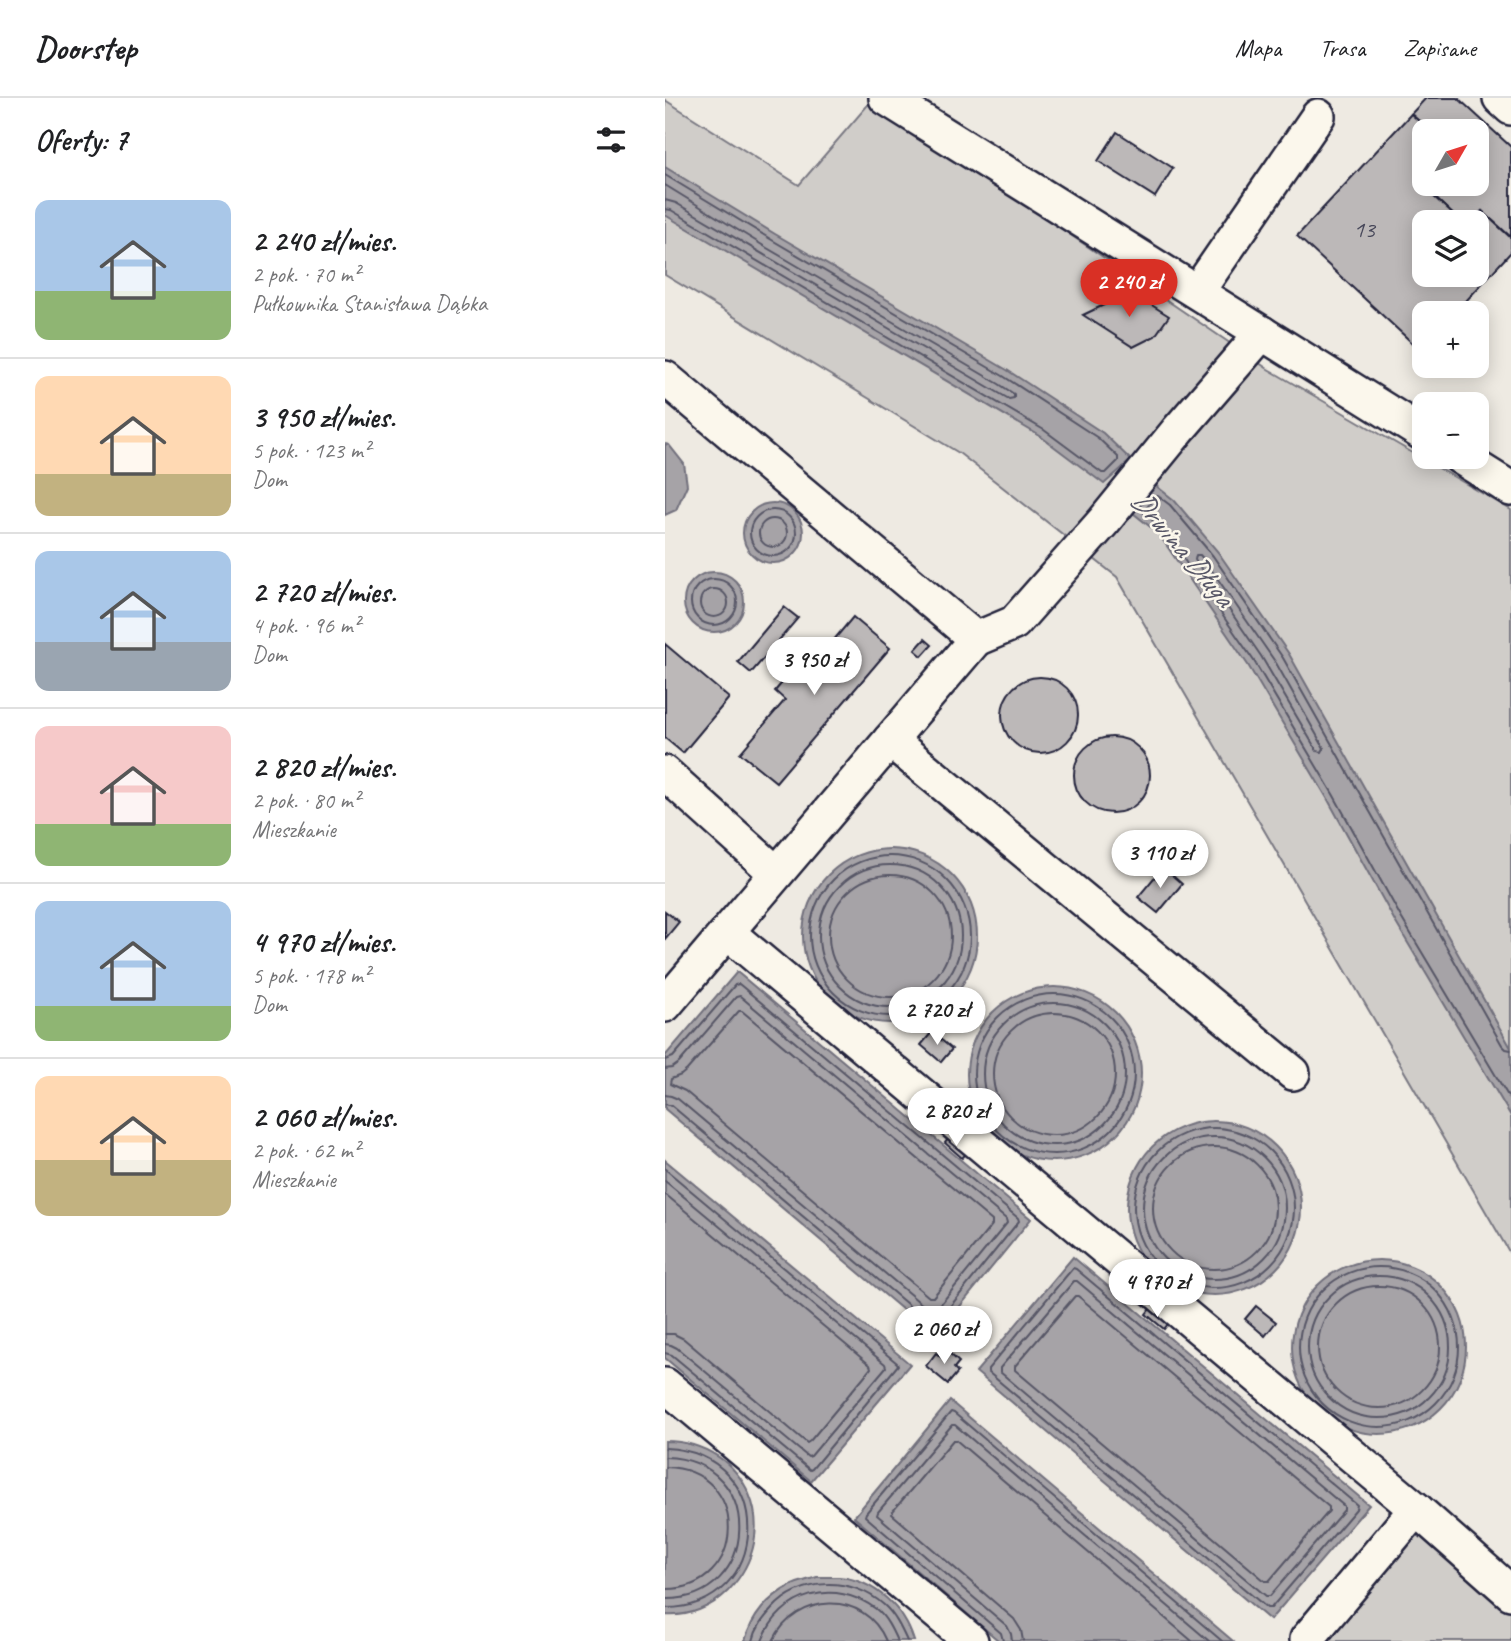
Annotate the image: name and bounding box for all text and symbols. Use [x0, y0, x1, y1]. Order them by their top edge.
text: Doorstep [35, 27, 136, 69]
text: Mapa [1235, 33, 1281, 63]
text: Trasa [1319, 33, 1365, 63]
text: Zapisane [1403, 33, 1476, 63]
north arrow [1412, 119, 1489, 196]
map controls [1412, 119, 1489, 469]
text: Oferty: 7 [35, 121, 127, 159]
icon: filters [592, 121, 630, 159]
button: layers [1412, 210, 1489, 287]
house number: 13 [1353, 214, 1377, 244]
text: 2 240 zł/mies. [252, 222, 396, 260]
icon: home [91, 228, 175, 312]
text: 2 pok. · 70 m² [252, 260, 360, 289]
pin: 2 240 zł [1057, 260, 1201, 319]
text: 2 240 zł [1097, 267, 1161, 296]
text: Pułkownika Stanisława Dąbka [252, 289, 487, 318]
button: + [1412, 301, 1489, 378]
button: − [1412, 392, 1489, 469]
text: 3 950 zł/mies. [252, 398, 395, 436]
icon: home [91, 404, 175, 488]
text: 5 pok. · 123 m² [252, 436, 370, 465]
text: Dom [252, 465, 287, 494]
water label: Drwina Długa [1123, 482, 1245, 616]
text: 2 720 zł/mies. [252, 573, 396, 611]
icon: home [91, 579, 175, 663]
text: 4 pok. · 96 m² [252, 611, 360, 640]
pin: 3 950 zł [742, 638, 886, 697]
text: Dom [252, 640, 287, 669]
text: 3 950 zł [782, 645, 846, 674]
text: 2 820 zł/mies. [252, 748, 396, 786]
icon: home [91, 754, 175, 838]
text: 2 pok. · 80 m² [252, 786, 360, 815]
text: Mieszkanie [252, 815, 336, 844]
pin: 3 110 zł [1088, 830, 1232, 890]
text: 3 110 zł [1128, 838, 1192, 867]
text: 4 970 zł/mies. [252, 923, 396, 961]
icon: home [91, 929, 175, 1013]
text: 5 pok. · 178 m² [252, 961, 370, 990]
pin: 2 720 zł [865, 988, 1009, 1047]
text: Dom [252, 990, 287, 1019]
text: 2 720 zł [905, 995, 969, 1024]
pin: 2 820 zł [884, 1088, 1028, 1148]
text: 2 820 zł [924, 1096, 988, 1125]
text: 2 060 zł/mies. [252, 1098, 397, 1136]
icon: home [91, 1104, 175, 1188]
text: 2 pok. · 62 m² [252, 1136, 360, 1165]
text: Mieszkanie [252, 1165, 336, 1194]
pin: 4 970 zł [1085, 1260, 1229, 1319]
text: 4 970 zł [1125, 1267, 1189, 1296]
pin: 2 060 zł [872, 1306, 1016, 1366]
text: 2 060 zł [911, 1314, 977, 1343]

